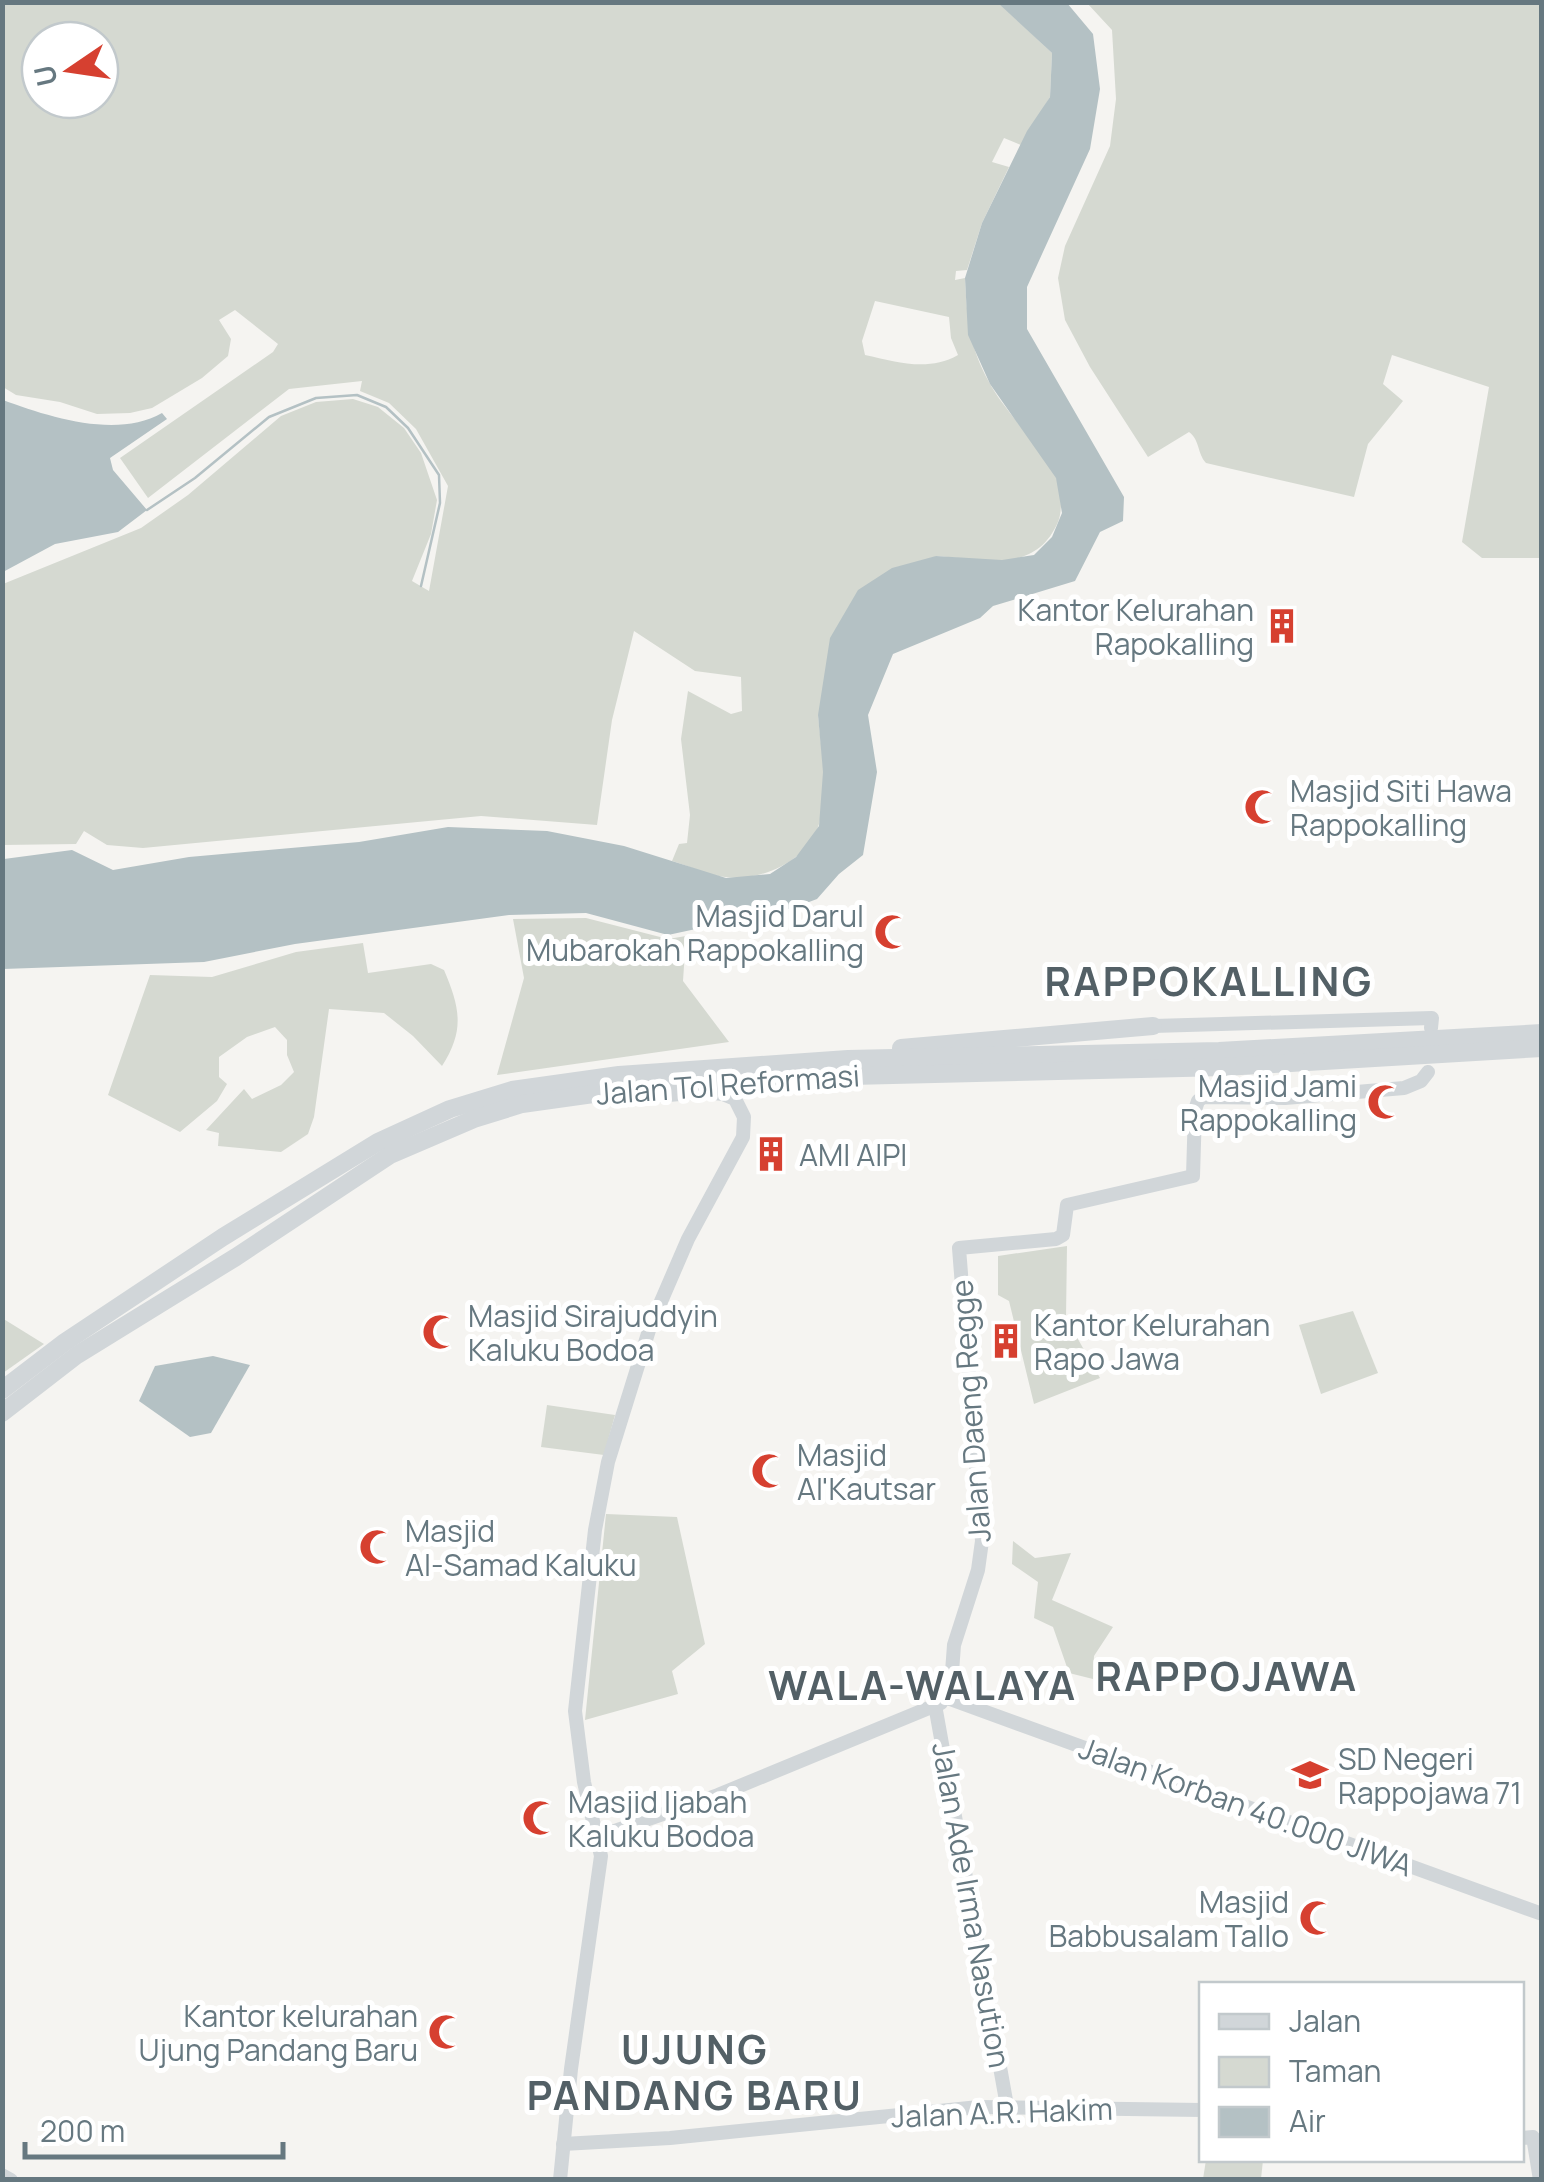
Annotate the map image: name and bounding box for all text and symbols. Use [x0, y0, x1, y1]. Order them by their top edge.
north arrow [20, 20, 120, 120]
text: U [24, 62, 65, 90]
place label: Kantor Kelurahan Rapokalling [1018, 589, 1254, 664]
building icon: Kantor Kelurahan Rapokalling [1263, 607, 1301, 645]
place label: Masjid Siti Hawa Rappokalling [1290, 770, 1512, 845]
mosque icon: Masjid Siti Hawa Rappokalling [1243, 788, 1281, 826]
place label: Masjid Darul Mubarokah Rappokalling [526, 895, 864, 970]
mosque icon: Masjid Darul Mubarokah Rappokalling [873, 913, 911, 951]
district label: RAPPOKALLING [1045, 953, 1373, 1008]
street label: Jalan Tol Reformasi [595, 1054, 861, 1114]
place label: Masjid Jami Rappokalling [1180, 1065, 1357, 1140]
mosque icon: Masjid Jami Rappokalling [1366, 1083, 1404, 1121]
place label: AMI AIPI [799, 1134, 907, 1175]
building icon: AMI AIPI [752, 1135, 790, 1173]
street label: Jalan Daeng Regge [940, 1278, 1000, 1544]
place label: Masjid Sirajuddyin Kaluku Bodoa [468, 1295, 718, 1370]
place label: Kantor Kelurahan Rapo Jawa [1034, 1304, 1270, 1379]
mosque icon: Masjid Sirajuddyin Kaluku Bodoa [421, 1313, 459, 1351]
building icon: Kantor Kelurahan Rapo Jawa [987, 1322, 1025, 1360]
place label: Masjid Al'Kautsar [797, 1434, 936, 1509]
mosque icon: Masjid Al'Kautsar [750, 1452, 788, 1490]
place label: Masjid Al-Samad Kaluku [405, 1510, 637, 1585]
mosque icon: Masjid Al-Samad Kaluku [358, 1528, 396, 1566]
district label: RAPPOJAWA [1095, 1648, 1359, 1703]
district label: WALA-WALAYA [768, 1657, 1078, 1712]
street label: Jalan Korban 40.000 JIWA [1074, 1727, 1418, 1885]
place label: SD Negeri Rappojawa 71 [1338, 1738, 1522, 1813]
street label: Jalan Ade Irma Nasution [923, 1739, 1021, 2071]
school or university icon: SD Negeri Rappojawa 71 [1291, 1756, 1329, 1794]
place label: Masjid Ijabah Kaluku Bodoa [568, 1781, 754, 1856]
mosque icon: Masjid Ijabah Kaluku Bodoa [521, 1799, 559, 1837]
place label: Masjid Babbusalam Tallo [1049, 1881, 1289, 1956]
mosque icon: Masjid Babbusalam Tallo [1298, 1899, 1336, 1937]
legend [1199, 1982, 1524, 2162]
place label: Kantor kelurahan Ujung Pandang Baru [139, 1995, 418, 2070]
text: Jalan [1289, 2000, 1361, 2041]
mosque icon: Kantor kelurahan Ujung Pandang Baru [427, 2013, 465, 2051]
district label: UJUNG PANDANG BARU [527, 2021, 863, 2122]
text: Taman [1289, 2050, 1381, 2091]
street label: Jalan A.R. Hakim [890, 2088, 1114, 2136]
scale bar [25, 2097, 282, 2159]
text: Air [1289, 2100, 1326, 2141]
text: 200 m [40, 2110, 125, 2151]

